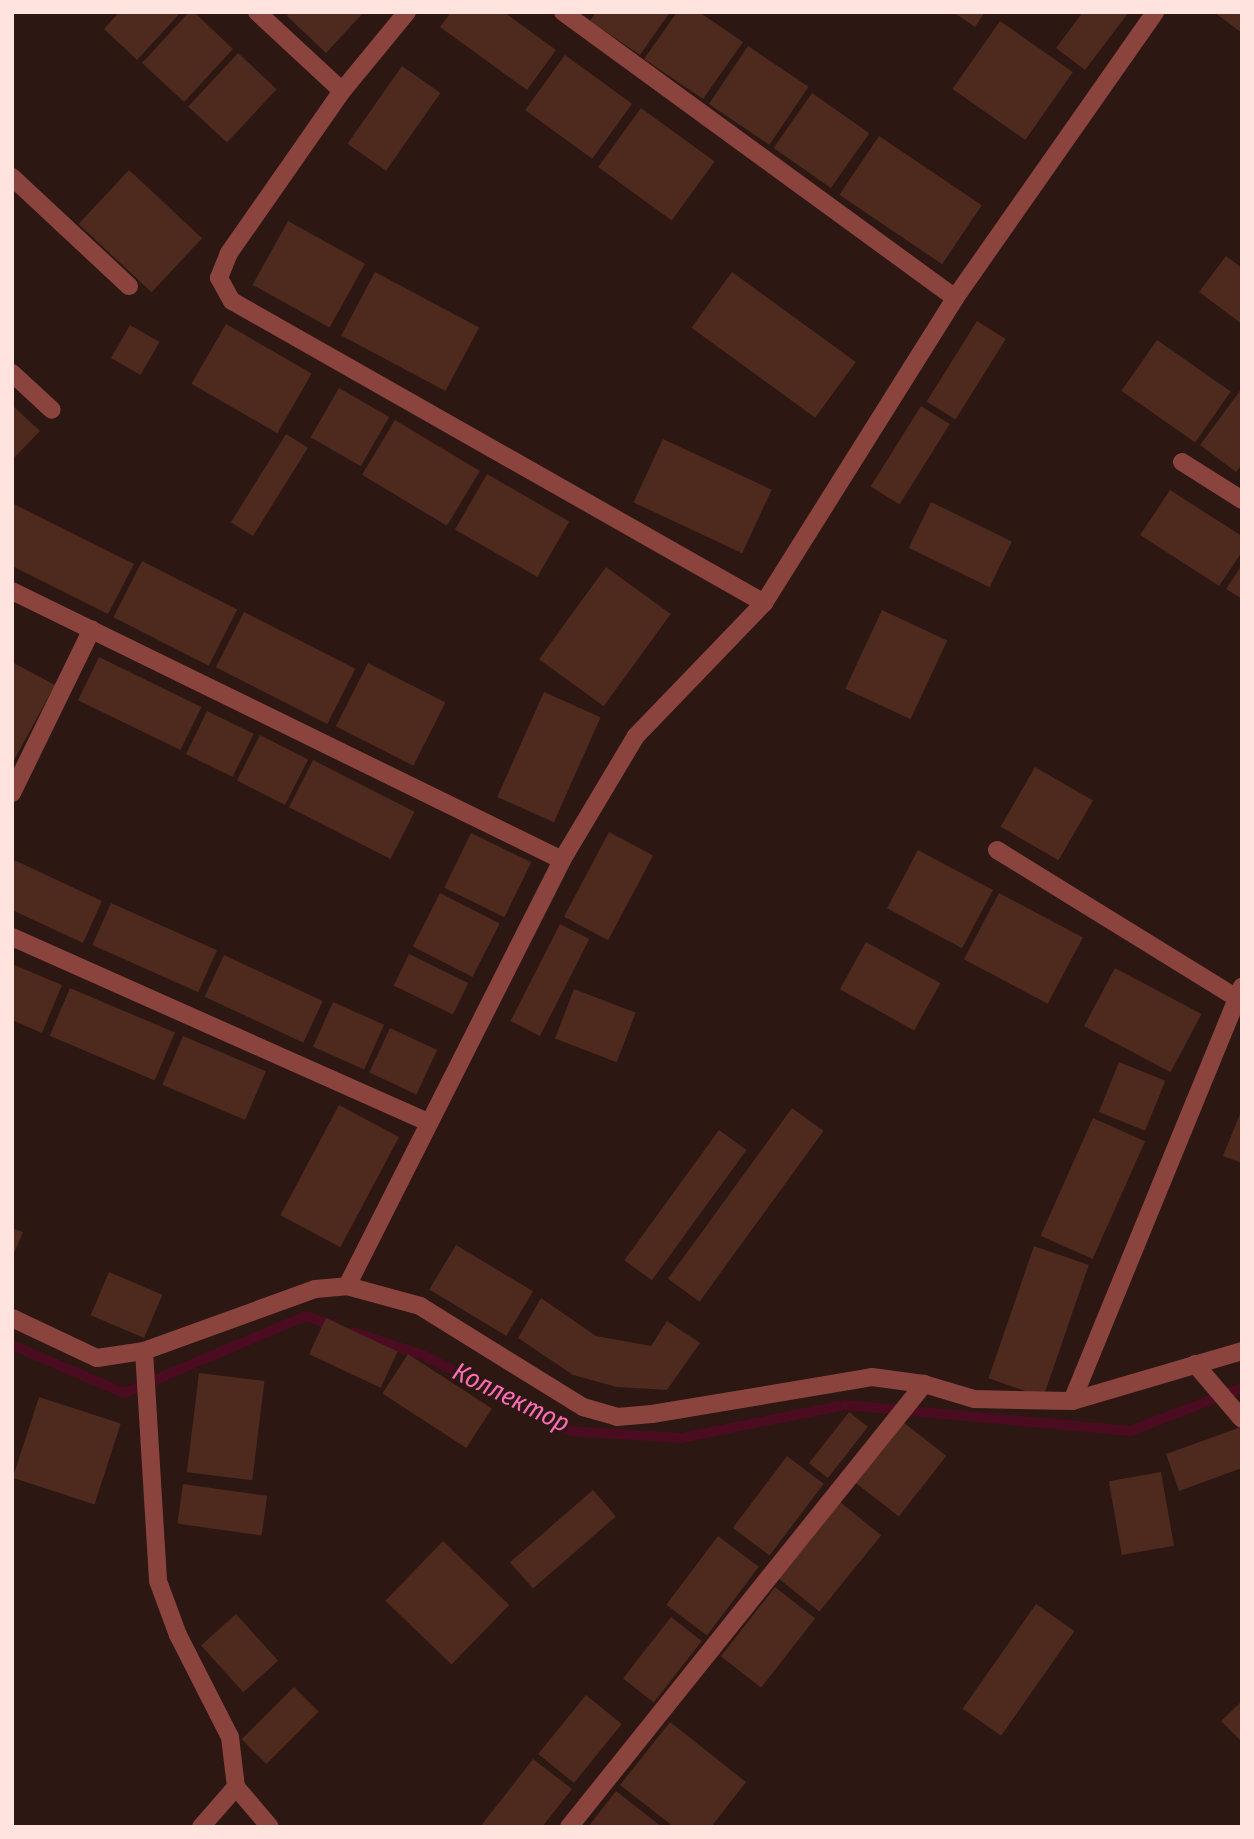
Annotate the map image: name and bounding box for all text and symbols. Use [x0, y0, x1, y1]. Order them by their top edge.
water label: Коллектор [448, 1356, 574, 1440]

